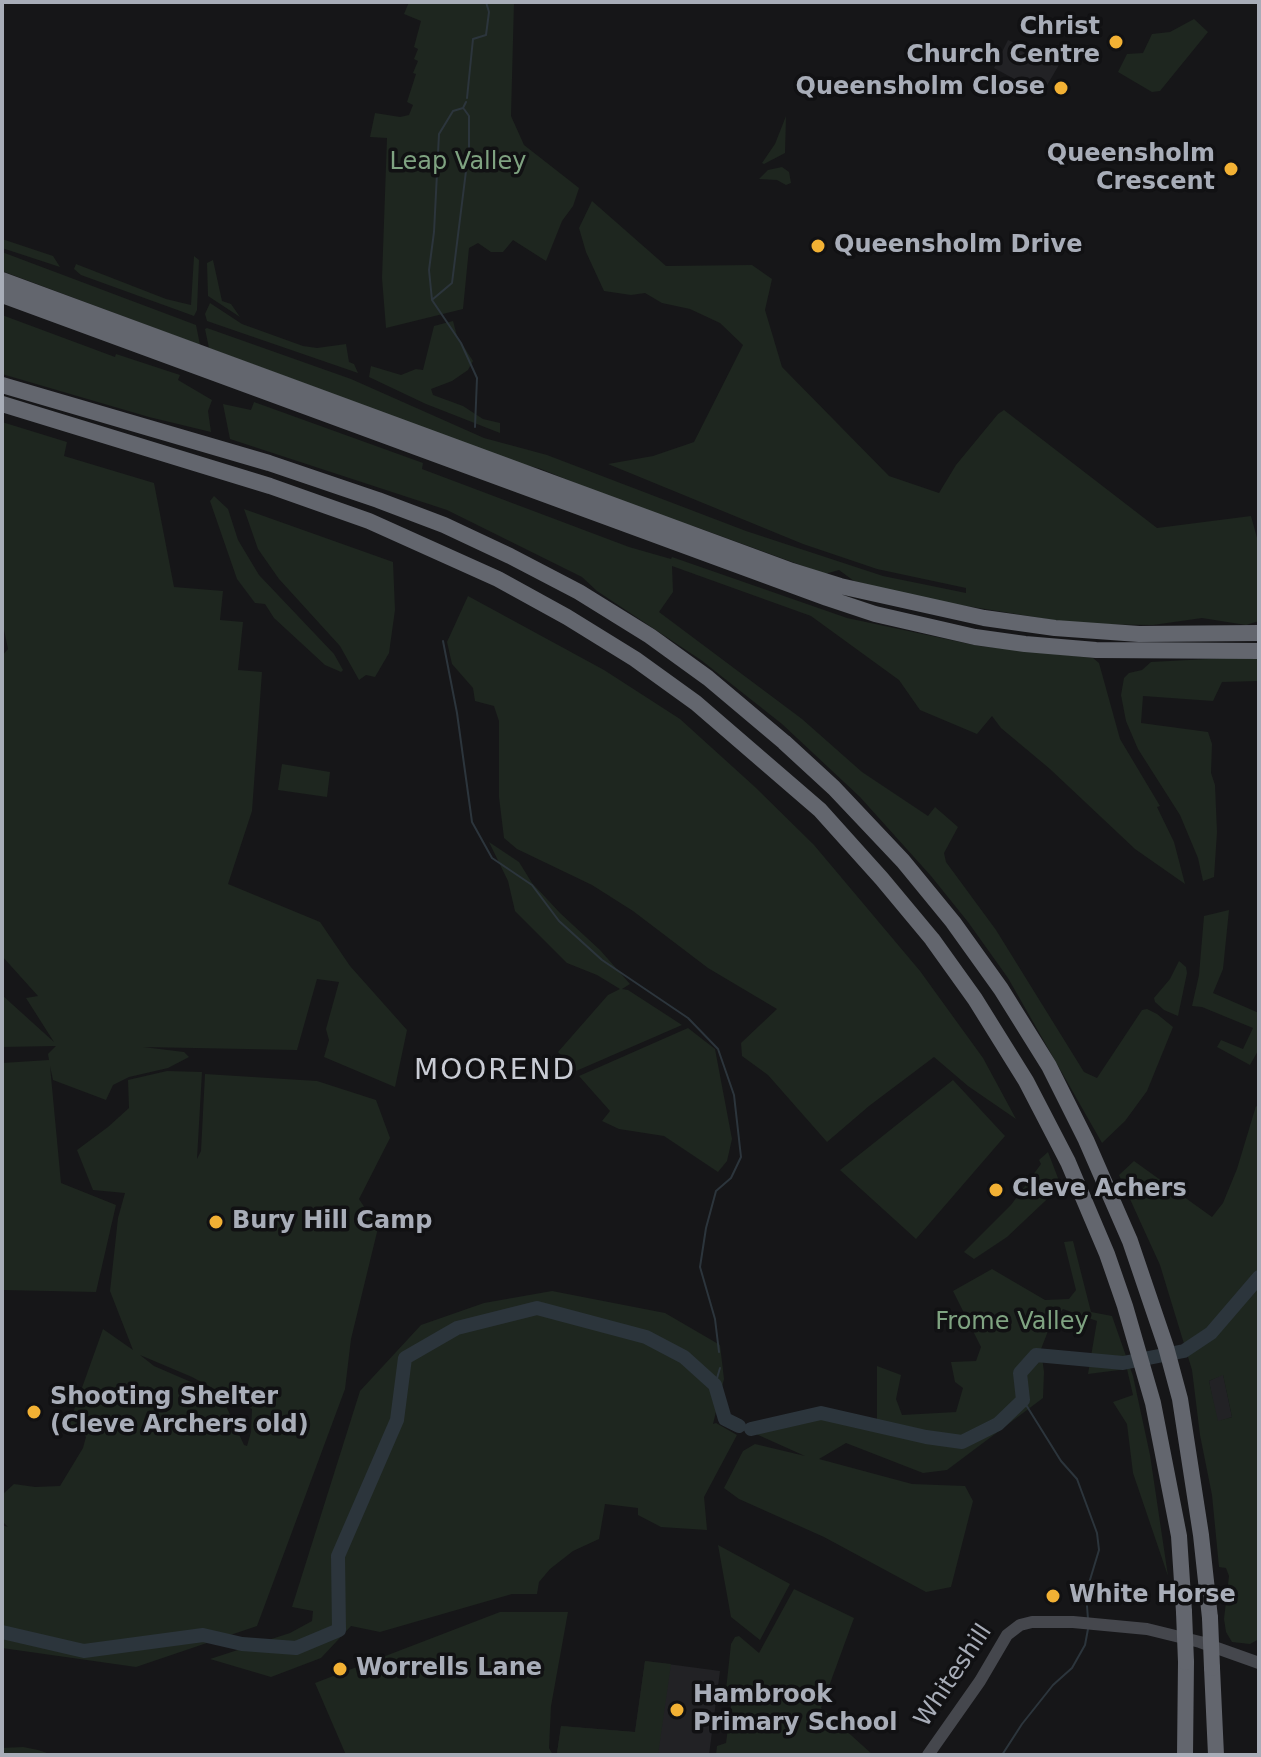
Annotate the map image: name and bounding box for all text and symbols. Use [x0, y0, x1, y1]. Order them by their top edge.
place label: Christ Church Centre [906, 14, 1100, 70]
marker: Christ Church Centre [1107, 33, 1125, 51]
place label: Queensholm Close [796, 74, 1045, 102]
marker: Queensholm Close [1052, 79, 1070, 97]
place label: Queensholm Crescent [1047, 141, 1215, 197]
park label: Leap Valley [390, 149, 526, 177]
marker: Queensholm Crescent [1222, 160, 1240, 178]
place label: Queensholm Drive [834, 232, 1082, 260]
marker: Queensholm Drive [809, 237, 827, 255]
district label: MOOREND [414, 1055, 576, 1089]
place label: Cleve Achers [1012, 1176, 1187, 1204]
marker: Cleve Achers [987, 1181, 1005, 1199]
place label: Bury Hill Camp [232, 1208, 432, 1236]
marker: Bury Hill Camp [207, 1213, 225, 1231]
park label: Frome Valley [935, 1309, 1089, 1337]
place label: Shooting Shelter (Cleve Archers old) [50, 1384, 309, 1440]
marker: Shooting Shelter (Cleve Archers old) [25, 1403, 43, 1421]
place label: White Horse [1069, 1582, 1236, 1610]
marker: White Horse [1044, 1587, 1062, 1605]
street label: Whiteshill [909, 1619, 999, 1733]
place label: Worrells Lane [356, 1655, 542, 1683]
marker: Worrells Lane [331, 1660, 349, 1678]
place label: Hambrook Primary School [693, 1682, 897, 1738]
marker: Hambrook Primary School [668, 1701, 686, 1719]

